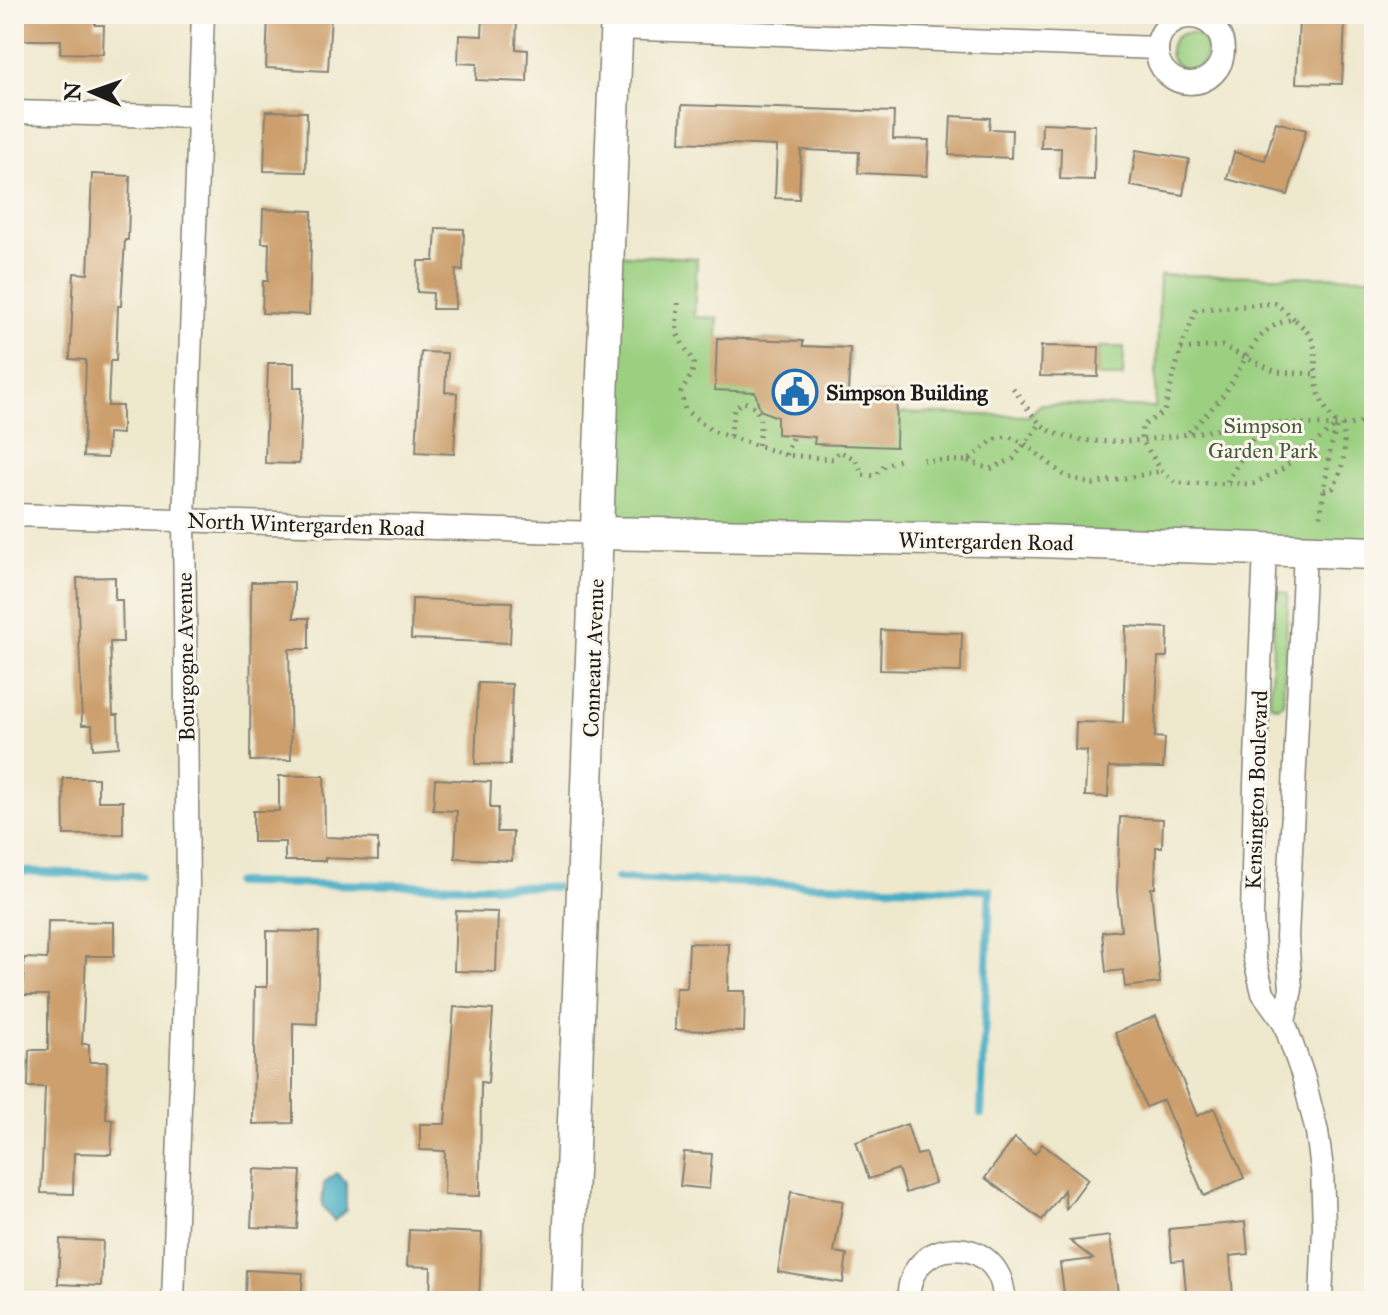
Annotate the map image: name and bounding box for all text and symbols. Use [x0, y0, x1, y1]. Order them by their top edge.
north arrow [52, 52, 132, 132]
text: N [59, 81, 86, 101]
public building icon: Simpson Building [771, 368, 819, 416]
place label: Simpson Building [826, 379, 988, 406]
park label: Simpson Garden Park [1208, 412, 1319, 464]
street label: North Wintergarden Road [187, 507, 425, 542]
street label: Wintergarden Road [898, 526, 1074, 557]
street label: Bourgogne Avenue [171, 572, 200, 742]
street label: Conneaut Avenue [577, 578, 610, 738]
street label: Kensington Boulevard [1240, 690, 1273, 890]

